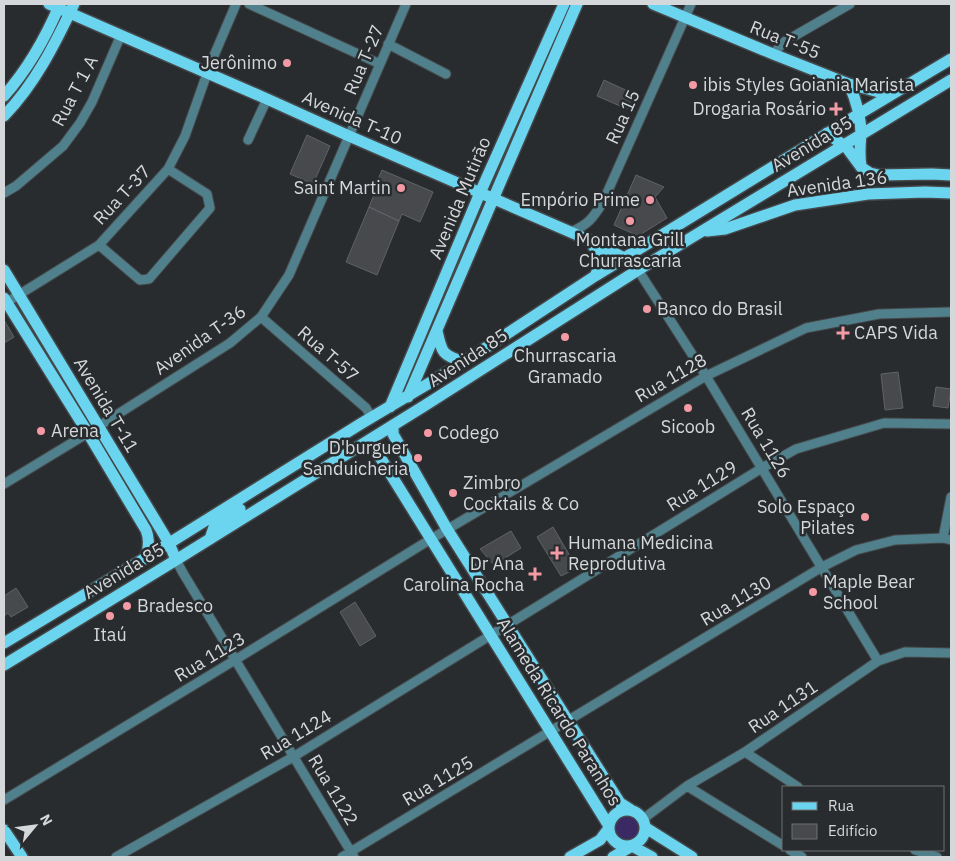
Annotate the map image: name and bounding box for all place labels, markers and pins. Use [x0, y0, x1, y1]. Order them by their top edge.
place label: Jerônimo [201, 51, 277, 74]
marker: Jerônimo [281, 57, 293, 69]
place label: ibis Styles Goiania Marista [703, 73, 915, 96]
marker: ibis Styles Goiania Marista [687, 79, 699, 91]
place label: Drogaria Rosário [692, 97, 826, 120]
marker: Drogaria Rosário [830, 103, 842, 115]
place label: Saint Martin [294, 176, 391, 199]
marker: Saint Martin [395, 182, 407, 194]
place label: Empório Prime [520, 188, 640, 211]
marker: Empório Prime [644, 194, 656, 206]
marker: Montana Grill Churrascaria [624, 215, 636, 227]
place label: Montana Grill Churrascaria [576, 228, 684, 272]
place label: Banco do Brasil [657, 297, 783, 320]
marker: Banco do Brasil [641, 303, 653, 315]
place label: CAPS Vida [854, 321, 938, 344]
marker: CAPS Vida [836, 326, 850, 340]
marker: Churrascaria Gramado [559, 331, 571, 343]
place label: Churrascaria Gramado [514, 344, 617, 388]
marker: Sicoob [682, 402, 694, 414]
place label: Sicoob [661, 415, 715, 438]
place label: Arena [51, 419, 99, 442]
place label: Codego [438, 421, 499, 444]
marker: Arena [35, 425, 47, 437]
marker: Codego [422, 427, 434, 439]
place label: D'burguer Sanduicheria [303, 436, 408, 480]
marker: D'burguer Sanduicheria [412, 452, 424, 464]
place label: Zimbro Cocktails & Co [463, 471, 579, 515]
marker: Zimbro Cocktails & Co [447, 487, 459, 499]
place label: Solo Espaço Pilates [757, 495, 855, 539]
marker: Solo Espaço Pilates [859, 511, 871, 523]
place label: Humana Medicina Reprodutiva [568, 531, 714, 575]
marker: Humana Medicina Reprodutiva [550, 546, 564, 560]
place label: Dr Ana Carolina Rocha [403, 552, 524, 596]
marker: Dr Ana Carolina Rocha [528, 567, 542, 581]
place label: Maple Bear School [823, 570, 915, 614]
marker: Maple Bear School [807, 586, 819, 598]
place label: Bradesco [137, 594, 213, 617]
marker: Bradesco [121, 600, 133, 612]
marker: Itaú [104, 610, 116, 622]
place label: Itaú [93, 623, 127, 646]

